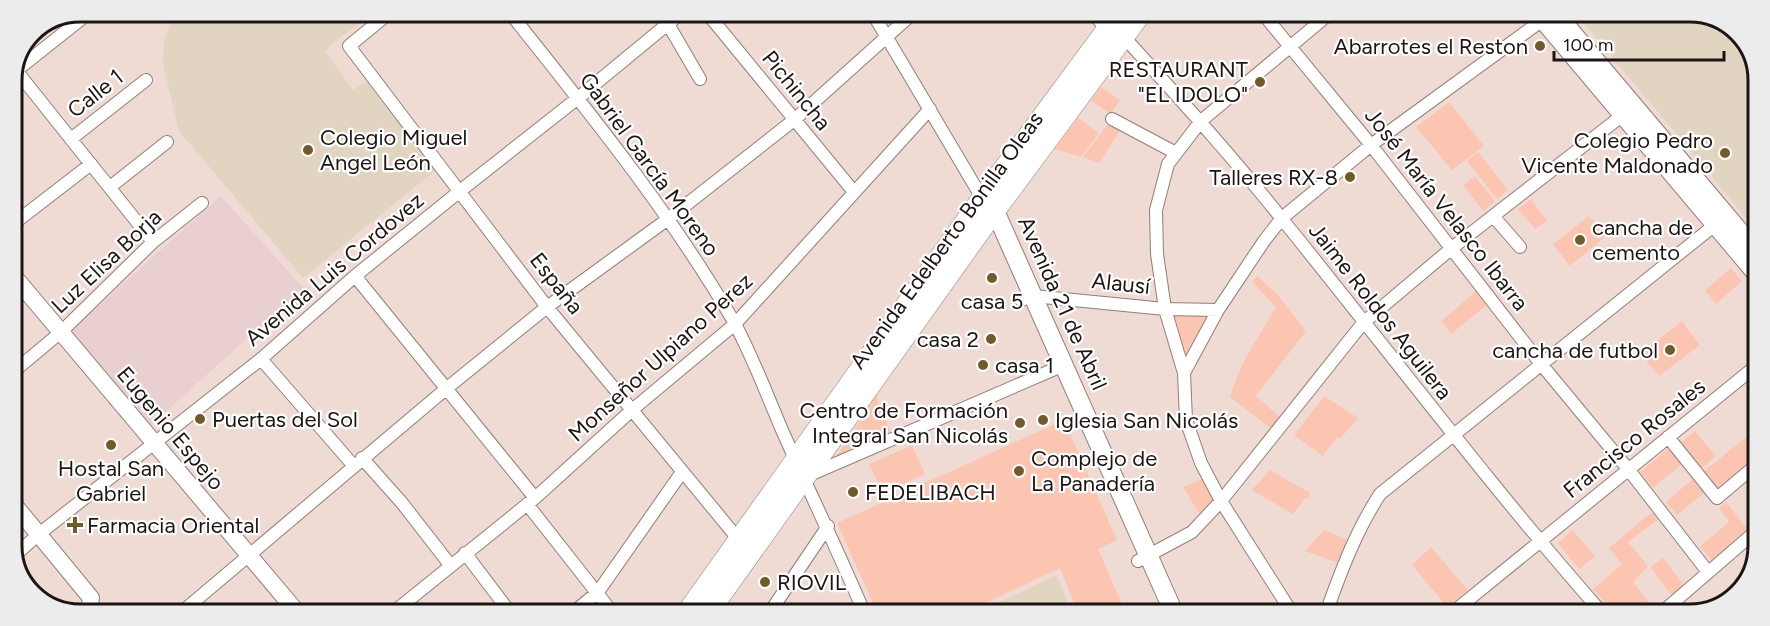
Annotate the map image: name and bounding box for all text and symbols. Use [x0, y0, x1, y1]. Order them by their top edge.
scale bar [1554, 24, 1724, 62]
place label: Abarrotes el Reston [1334, 33, 1528, 60]
text: 100 m [1563, 34, 1613, 56]
marker: Abarrotes el Reston [1533, 39, 1547, 53]
street label: Pichincha [756, 45, 837, 136]
place label: RESTAURANT "EL IDOLO" [1109, 56, 1248, 108]
street label: Calle 1 [62, 63, 129, 124]
street label: Gabriel García Moreno [574, 67, 725, 261]
marker: RESTAURANT "EL IDOLO" [1253, 75, 1267, 89]
street label: José María Velasco Ibarra [1359, 103, 1534, 316]
street label: Avenida Edelberto Bonilla Oleas [844, 106, 1049, 374]
place label: Colegio Miguel Angel León [320, 124, 467, 176]
place label: Colegio Pedro Vicente Maldonado [1521, 127, 1713, 179]
marker: Colegio Miguel Angel León [301, 143, 315, 157]
marker: Colegio Pedro Vicente Maldonado [1718, 146, 1732, 160]
place label: Talleres RX-8 [1209, 164, 1338, 191]
marker: Talleres RX-8 [1343, 170, 1357, 184]
street label: Avenida Luis Cordovez [240, 187, 429, 352]
street label: Luz Elisa Borja [46, 204, 167, 319]
street label: Avenida 21 de Abril [1012, 212, 1113, 394]
place label: cancha de cemento [1592, 214, 1693, 266]
street label: Jaime Roldos Aguilera [1303, 217, 1458, 405]
marker: cancha de cemento [1573, 233, 1587, 247]
street label: España [524, 247, 589, 320]
street label: Monseñor Ulpiano Perez [563, 267, 758, 447]
street label: Alausí [1090, 267, 1152, 300]
marker: casa 5 [985, 271, 999, 285]
place label: casa 5 [961, 288, 1023, 315]
place label: casa 2 [917, 326, 979, 353]
marker: casa 2 [984, 332, 998, 346]
place label: cancha de futbol [1492, 337, 1658, 364]
marker: cancha de futbol [1663, 343, 1677, 357]
place label: casa 1 [995, 352, 1054, 379]
marker: casa 1 [976, 358, 990, 372]
street label: Eugenio Espejo [111, 361, 230, 496]
street label: Francisco Rosales [1558, 373, 1711, 504]
place label: Centro de Formación Integral San Nicolás [800, 397, 1008, 449]
place label: Puertas del Sol [212, 406, 358, 433]
place label: Iglesia San Nicolás [1055, 407, 1238, 434]
marker: Puertas del Sol [193, 412, 207, 426]
marker: Iglesia San Nicolás [1036, 413, 1050, 427]
marker: Centro de Formación Integral San Nicolás [1013, 416, 1027, 430]
marker: Hostal San Gabriel [104, 438, 118, 452]
place label: Complejo de La Panadería [1031, 445, 1157, 497]
place label: Hostal San Gabriel [58, 455, 164, 507]
marker: Complejo de La Panadería [1012, 464, 1026, 478]
place label: FEDELIBACH [865, 479, 996, 506]
marker: FEDELIBACH [846, 485, 860, 499]
place label: Farmacia Oriental [87, 512, 259, 539]
marker: Farmacia Oriental [68, 518, 82, 532]
place label: RIOVIL [777, 569, 847, 596]
marker: RIOVIL [758, 575, 772, 589]

